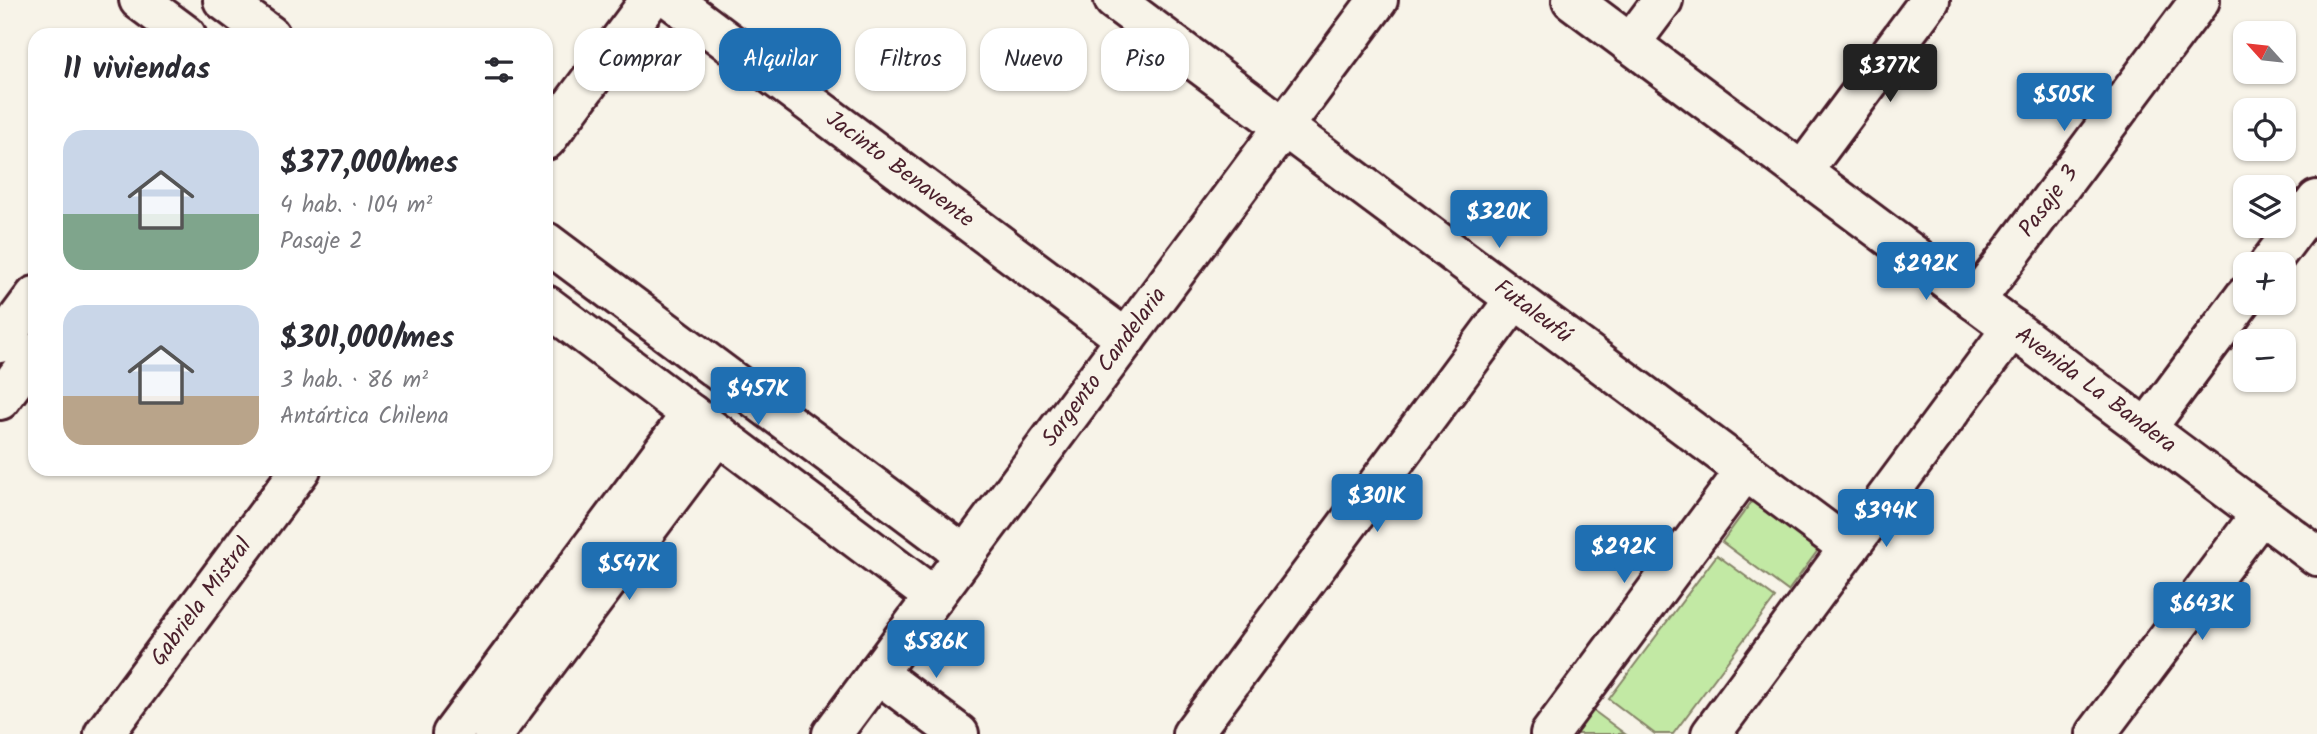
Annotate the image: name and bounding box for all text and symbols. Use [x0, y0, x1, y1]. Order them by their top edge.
north arrow [2233, 21, 2296, 84]
map controls [2233, 21, 2296, 392]
chip: Comprar [574, 28, 705, 91]
chip: Alquilar [719, 28, 841, 91]
chip: Filtros [855, 28, 966, 91]
chip: Nuevo [980, 28, 1087, 91]
chip: Piso [1101, 28, 1189, 91]
pin: $377K [1841, 44, 1939, 104]
text: 11 viviendas [63, 46, 210, 94]
text: $377K [1859, 49, 1921, 85]
icon: filters [480, 51, 518, 89]
pin: $505K [2015, 74, 2113, 133]
text: $505K [2033, 78, 2095, 114]
button: locate [2233, 98, 2296, 161]
street label: Jacinto Benavente [818, 102, 982, 238]
text: $377,000/mes [280, 140, 458, 188]
icon: home [119, 158, 203, 242]
street label: Pasaje 3 [2010, 158, 2088, 245]
button: layers [2233, 175, 2296, 238]
text: 4 hab. · 104 m² [280, 188, 432, 224]
pin: $320K [1450, 190, 1548, 250]
text: $320K [1466, 195, 1532, 231]
text: Pasaje 2 [280, 224, 363, 260]
pin: $292K [1877, 243, 1975, 302]
text: $292K [1893, 247, 1959, 283]
button: + [2233, 252, 2296, 315]
street label: Futaleufú [1486, 271, 1580, 354]
street label: Sargento Candelaria [1033, 280, 1176, 455]
text: $301,000/mes [280, 315, 454, 363]
street label: Avenida La Bandera [2007, 318, 2184, 463]
button: − [2233, 329, 2296, 392]
icon: home [119, 333, 203, 417]
text: 3 hab. · 86 m² [280, 363, 428, 399]
pin: $457K [709, 368, 807, 427]
text: $457K [727, 372, 789, 408]
text: Antártica Chilena [280, 399, 449, 435]
pin: $301K [1328, 475, 1426, 534]
text: $301K [1348, 479, 1406, 515]
pin: $394K [1837, 490, 1935, 549]
text: $394K [1854, 494, 1918, 530]
pin: $292K [1575, 526, 1673, 585]
street label: Gabriela Mistral [142, 530, 262, 674]
text: $292K [1591, 530, 1657, 566]
pin: $547K [580, 542, 678, 602]
text: $547K [598, 547, 660, 583]
pin: $643K [2153, 582, 2251, 642]
text: $643K [2169, 587, 2235, 623]
pin: $586K [887, 620, 985, 680]
text: $586K [903, 625, 969, 661]

